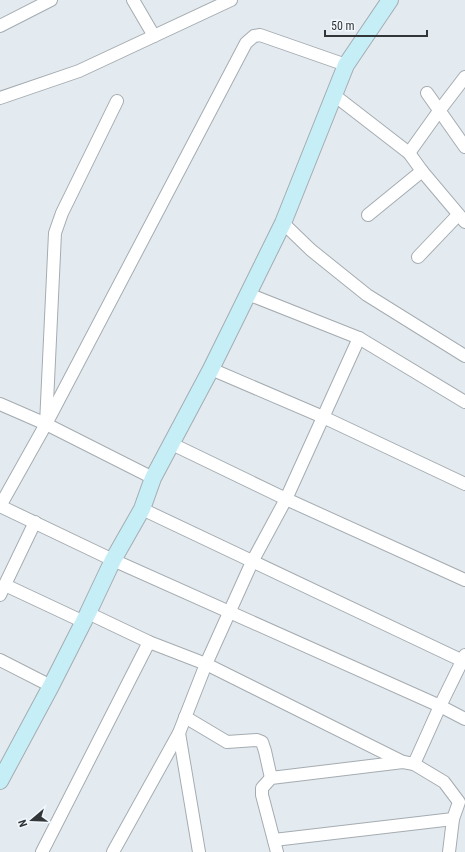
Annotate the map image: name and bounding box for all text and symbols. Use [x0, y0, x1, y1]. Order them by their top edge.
scale bar [325, 12, 427, 38]
text: 50 m [331, 19, 355, 33]
north arrow [12, 800, 52, 840]
text: N [16, 818, 30, 828]

